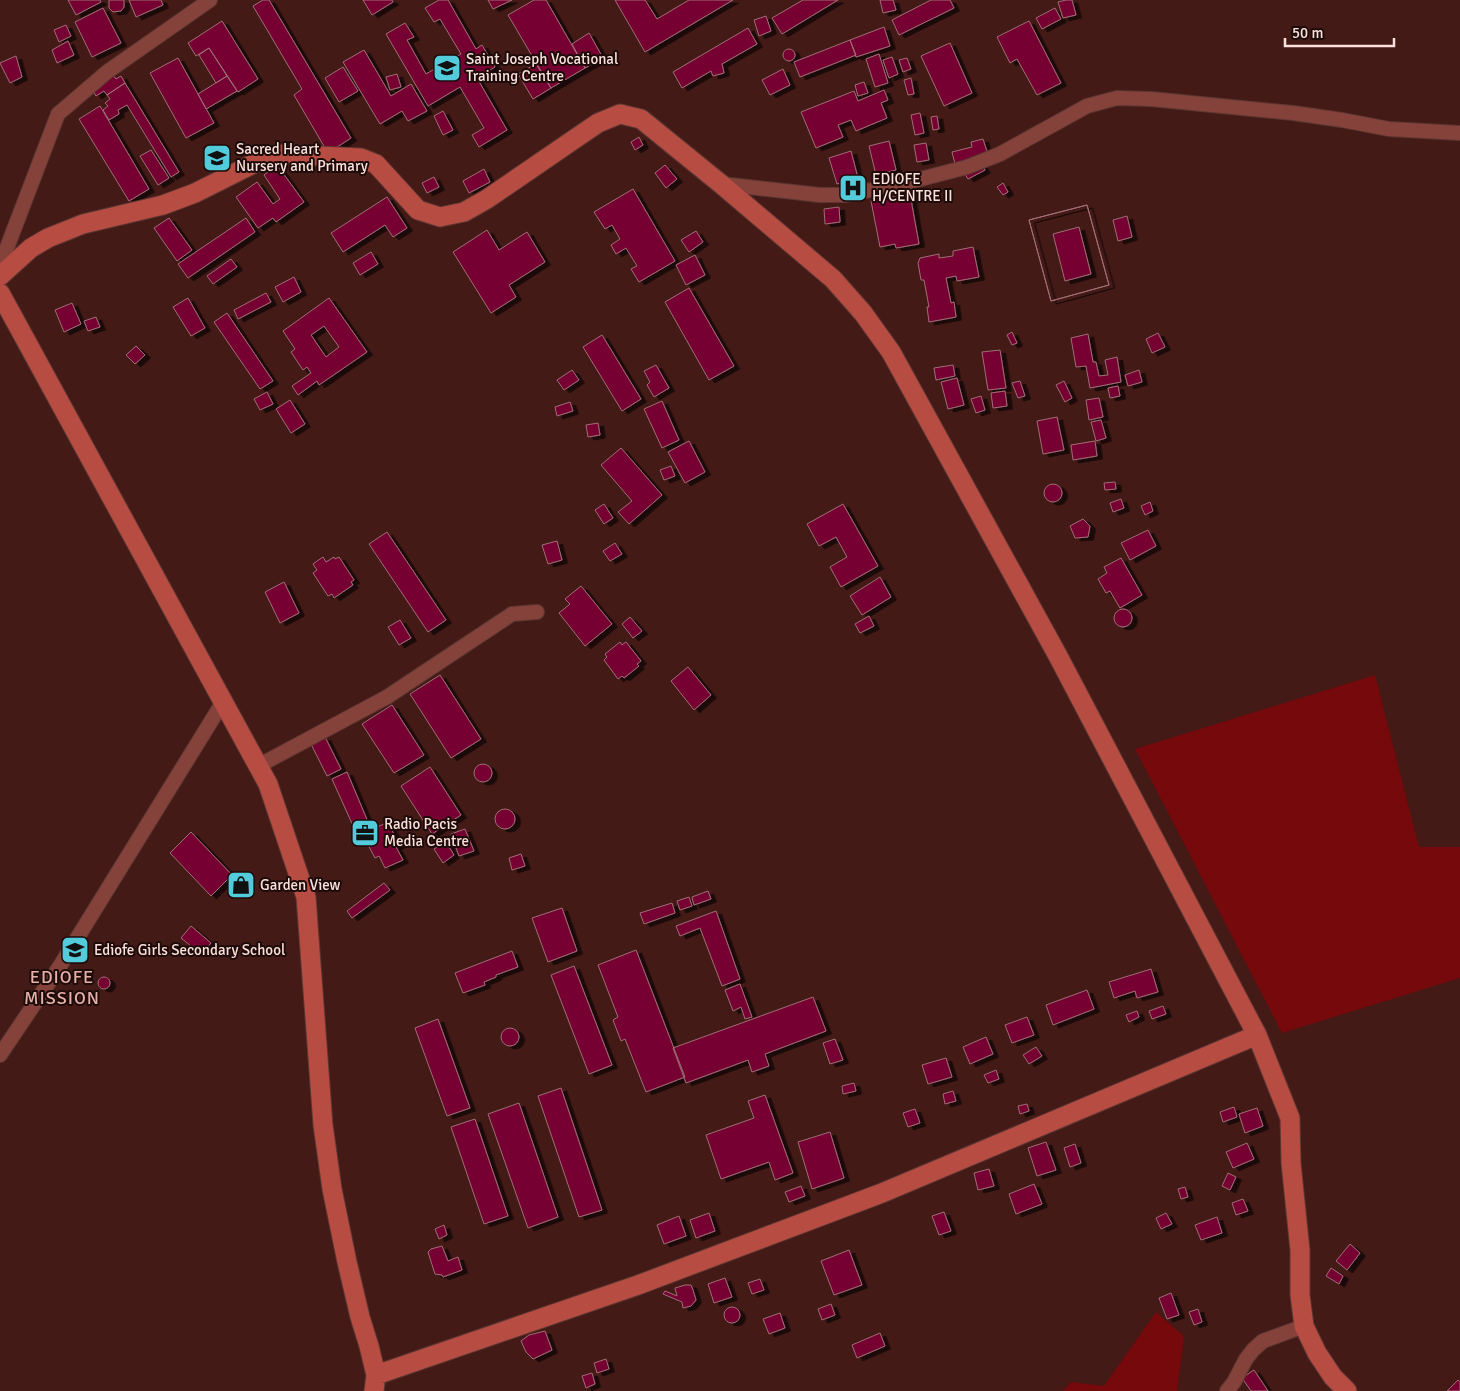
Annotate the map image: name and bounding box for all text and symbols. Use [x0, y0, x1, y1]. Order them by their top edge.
scale bar [1285, 15, 1394, 47]
text: 50 m [1292, 24, 1323, 42]
place label: Saint Joseph Vocational Training Centre [466, 50, 618, 85]
school or university icon: Saint Joseph Vocational Training Centre [432, 53, 462, 83]
place label: Sacred Heart Nursery and Primary [236, 140, 368, 175]
school or university icon: Sacred Heart Nursery and Primary [202, 143, 232, 173]
place label: EDIOFE H/CENTRE II [872, 170, 953, 205]
hospital icon: EDIOFE H/CENTRE II [838, 173, 868, 203]
place label: Radio Pacis Media Centre [384, 815, 469, 850]
office icon: Radio Pacis Media Centre [350, 818, 380, 848]
shop icon: Garden View [226, 870, 256, 900]
place label: Garden View [260, 876, 341, 894]
school or university icon: Ediofe Girls Secondary School [60, 935, 90, 965]
place label: Ediofe Girls Secondary School [94, 941, 285, 959]
district label: EDIOFE MISSION [24, 966, 100, 1009]

